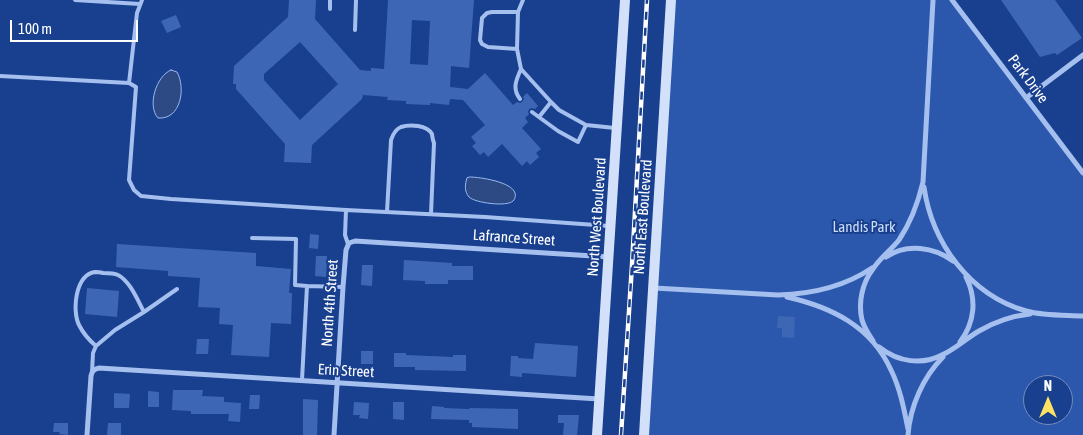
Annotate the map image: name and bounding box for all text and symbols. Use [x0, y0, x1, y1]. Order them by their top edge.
scale bar [12, 10, 140, 42]
text: 100 m [18, 20, 52, 37]
street label: Park Drive [1004, 51, 1052, 107]
street label: North West Boulevard [584, 157, 610, 277]
street label: North East Boulevard [630, 159, 656, 275]
park label: Landis Park [832, 218, 896, 236]
street label: Lafrance Street [472, 226, 556, 250]
street label: North 4th Street [318, 259, 342, 347]
street label: Erin Street [317, 361, 375, 381]
north arrow [1023, 375, 1073, 425]
text: N [1044, 378, 1052, 394]

